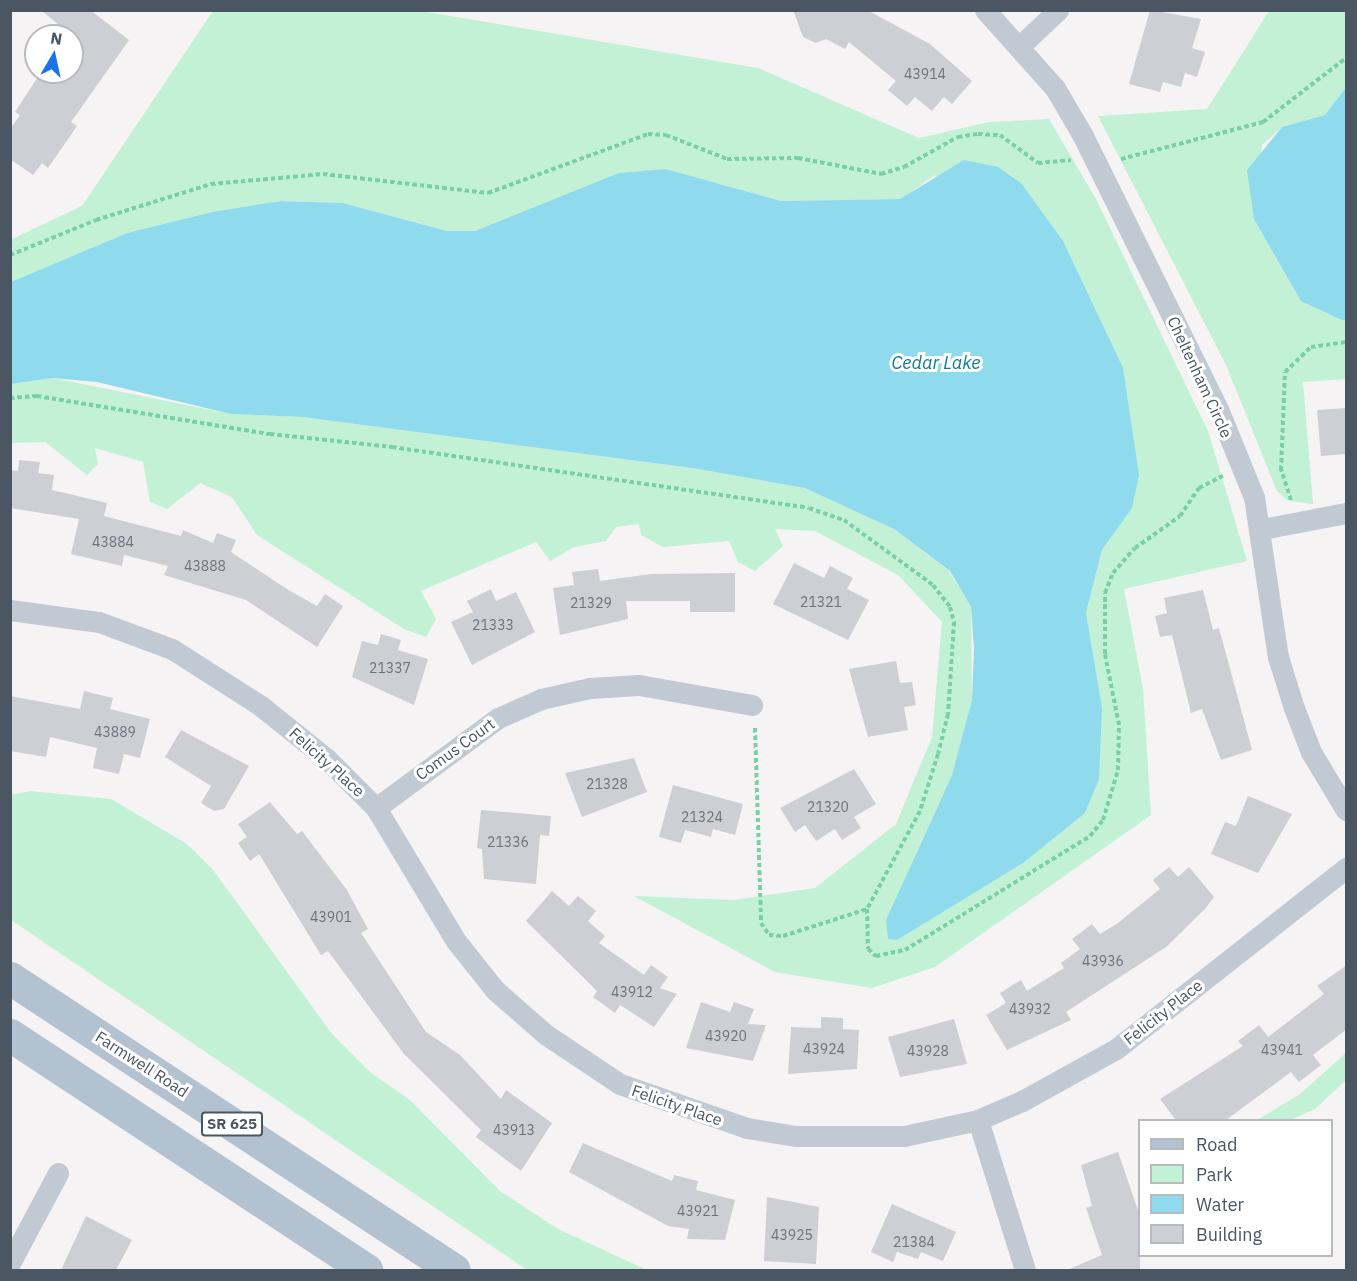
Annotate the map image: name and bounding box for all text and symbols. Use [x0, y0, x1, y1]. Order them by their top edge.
north arrow [24, 24, 84, 84]
text: N [49, 27, 64, 49]
house number: 43914 [904, 66, 946, 82]
street label: Cheltenham Circle [1163, 313, 1237, 441]
water label: Cedar Lake [892, 352, 980, 374]
house number: 43884 [92, 534, 134, 550]
house number: 43888 [184, 558, 226, 574]
house number: 21321 [800, 594, 842, 610]
house number: 21329 [570, 595, 612, 611]
house number: 21333 [472, 617, 514, 633]
house number: 21337 [369, 660, 411, 676]
street label: Comus Court [412, 714, 498, 784]
street label: Felicity Place [285, 723, 369, 801]
house number: 43889 [94, 724, 136, 740]
house number: 21328 [586, 776, 628, 792]
house number: 21320 [807, 799, 849, 815]
house number: 21324 [681, 809, 723, 825]
house number: 21336 [487, 834, 529, 850]
house number: 43901 [310, 909, 352, 925]
house number: 43936 [1082, 953, 1124, 969]
street label: Felicity Place [1120, 975, 1206, 1049]
house number: 43912 [611, 984, 653, 1000]
house number: 43932 [1009, 1001, 1051, 1017]
street label: Farmwell Road [92, 1027, 192, 1101]
house number: 43920 [705, 1028, 747, 1044]
house number: 43924 [803, 1041, 845, 1057]
house number: 43941 [1261, 1042, 1303, 1058]
house number: 43928 [907, 1043, 949, 1059]
street label: Felicity Place [629, 1081, 725, 1129]
road number: SR 625 [200, 1112, 264, 1136]
legend [1138, 1119, 1333, 1257]
house number: 43913 [493, 1122, 535, 1138]
text: Road [1196, 1133, 1237, 1156]
text: Park [1196, 1163, 1232, 1186]
text: Water [1196, 1193, 1244, 1216]
house number: 43921 [677, 1203, 719, 1219]
text: Building [1196, 1223, 1262, 1246]
house number: 43925 [771, 1227, 813, 1243]
house number: 21384 [893, 1234, 935, 1250]

